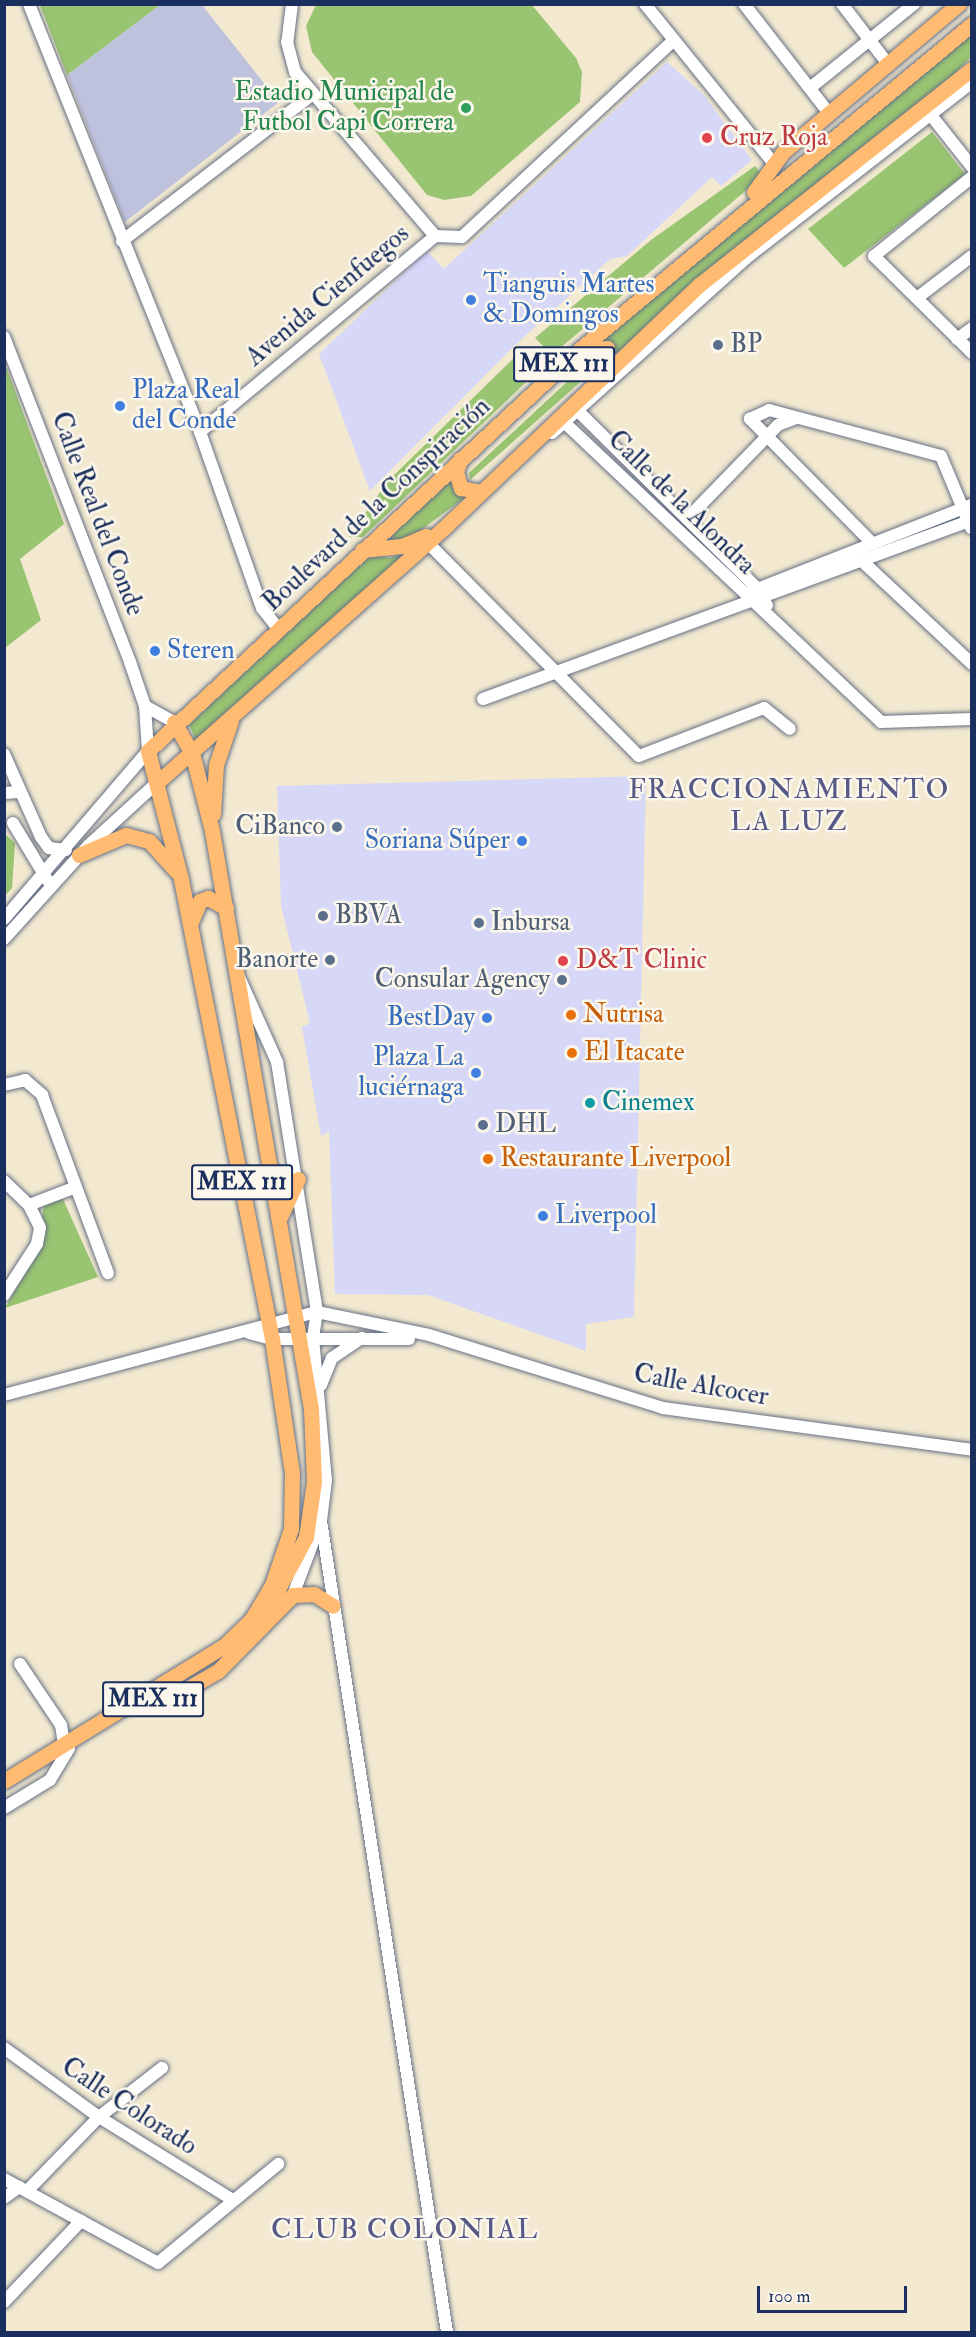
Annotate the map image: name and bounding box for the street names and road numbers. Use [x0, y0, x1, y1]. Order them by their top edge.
street label: Avenida Cienfuegos [240, 219, 416, 373]
road number: MEX 111 [513, 343, 615, 385]
street label: Boulevard de la Conspiración [257, 392, 497, 618]
street label: Calle Real del Conde [44, 408, 150, 620]
street label: Calle de la Alondra [601, 425, 761, 581]
road number: MEX 111 [191, 1161, 293, 1203]
street label: Calle Alcocer [631, 1359, 771, 1413]
road number: MEX 111 [102, 1678, 204, 1720]
street label: Calle Colorado [55, 2052, 203, 2162]

